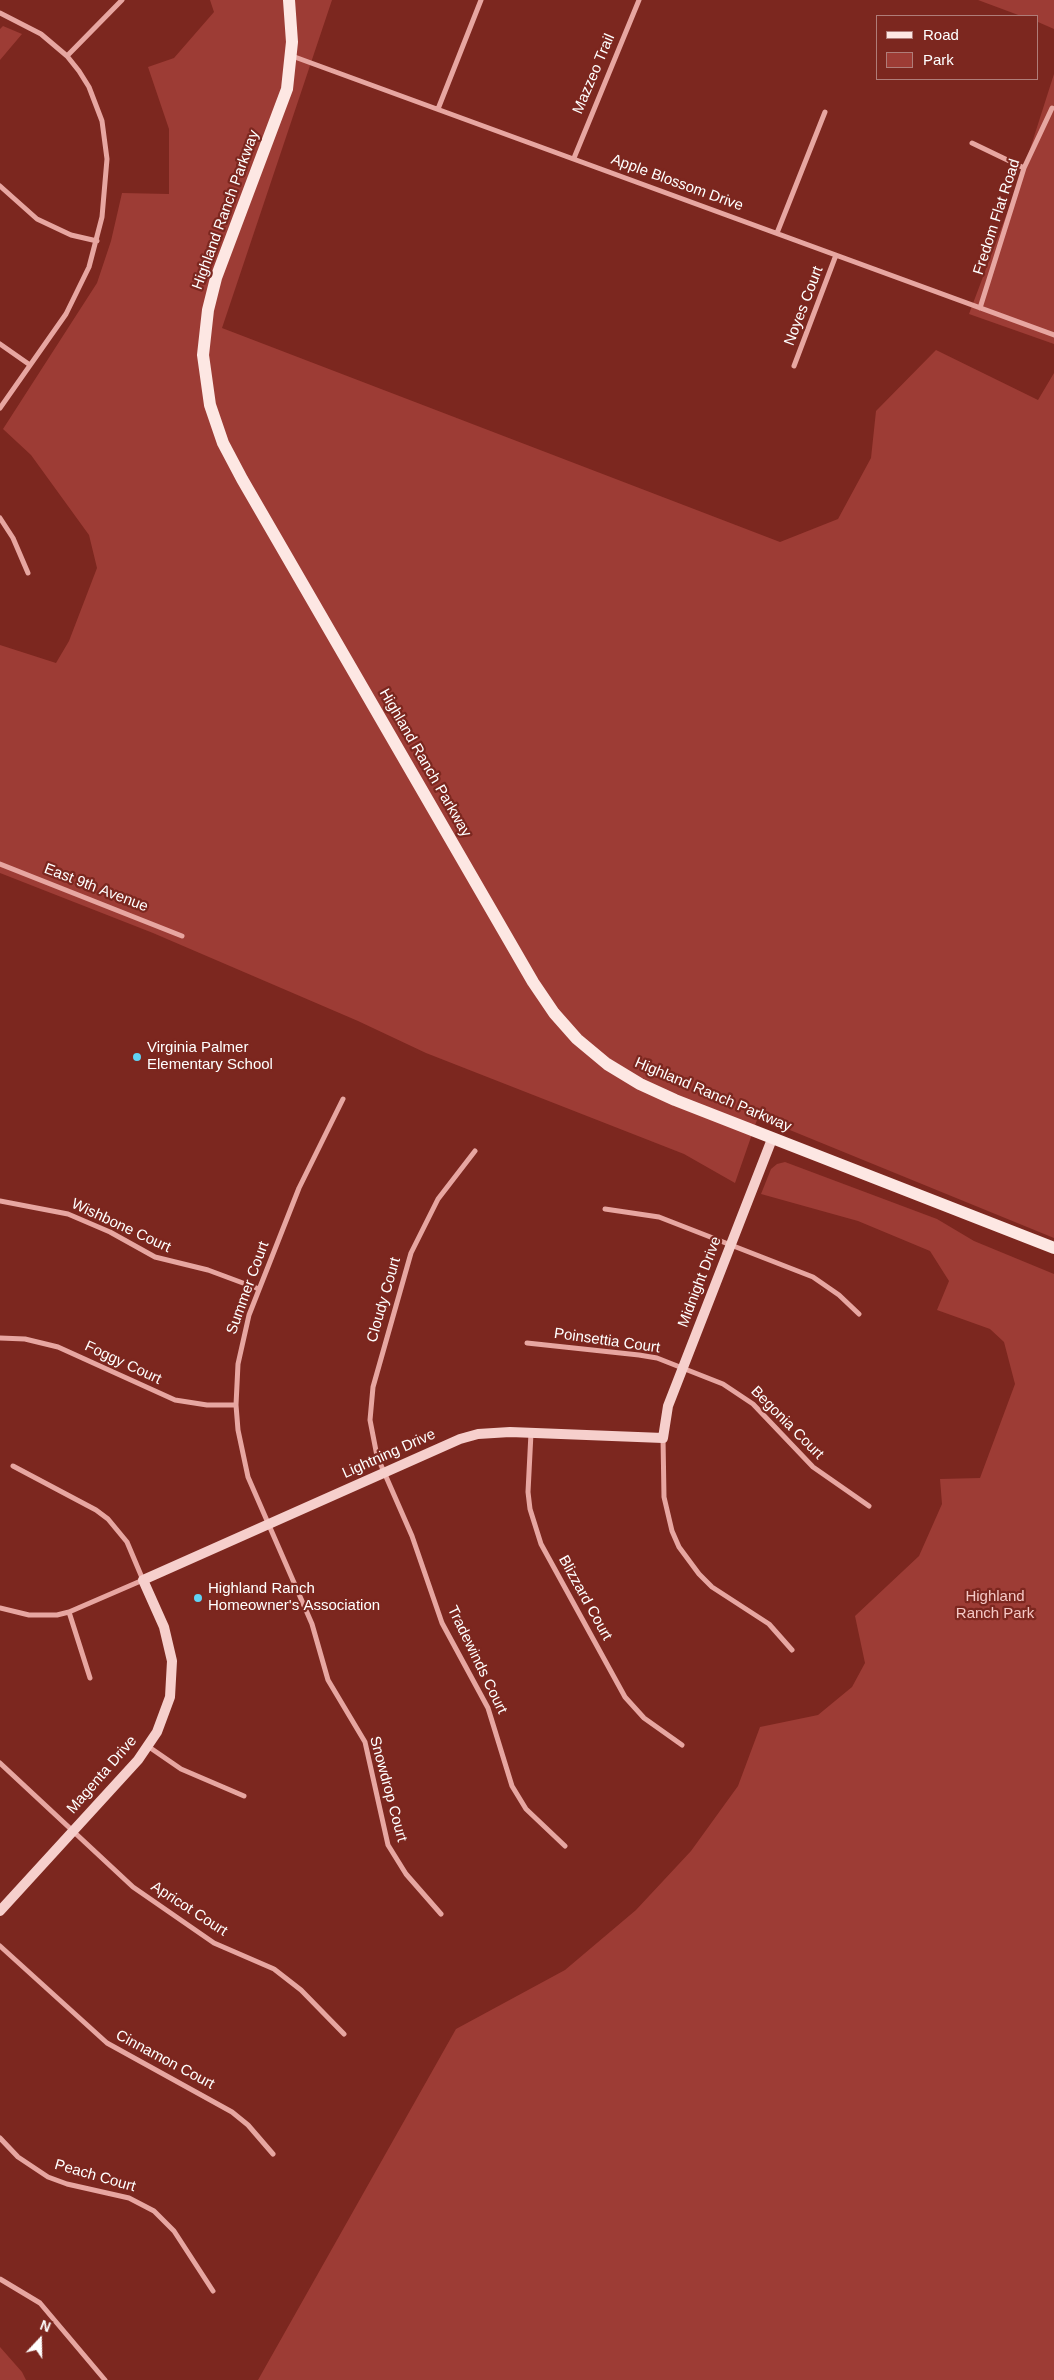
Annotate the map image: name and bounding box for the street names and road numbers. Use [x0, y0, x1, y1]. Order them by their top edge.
street label: Mazzeo Trail [569, 31, 619, 117]
street label: Highland Ranch Parkway [189, 128, 263, 292]
street label: Apple Blossom Drive [609, 151, 745, 215]
street label: Fredom Flat Road [970, 157, 1024, 277]
street label: Noyes Court [781, 264, 827, 348]
street label: Highland Ranch Parkway [375, 686, 475, 840]
street label: East 9th Avenue [42, 860, 150, 916]
street label: Highland Ranch Parkway [632, 1054, 794, 1136]
street label: Wishbone Court [68, 1195, 174, 1257]
street label: Midnight Drive [674, 1234, 726, 1330]
street label: Summer Court [223, 1239, 273, 1337]
street label: Cloudy Court [363, 1255, 405, 1345]
street label: Poinsettia Court [553, 1325, 661, 1357]
street label: Foggy Court [82, 1337, 164, 1389]
street label: Begonia Court [747, 1383, 827, 1463]
street label: Lightning Drive [340, 1425, 438, 1483]
street label: Blizzard Court [554, 1552, 616, 1644]
street label: Tradewinds Court [443, 1603, 511, 1717]
street label: Magenta Drive [63, 1732, 141, 1818]
street label: Snowdrop Court [365, 1734, 411, 1844]
street label: Apricot Court [147, 1878, 231, 1940]
street label: Cinnamon Court [113, 2026, 217, 2094]
street label: Peach Court [52, 2156, 138, 2196]

